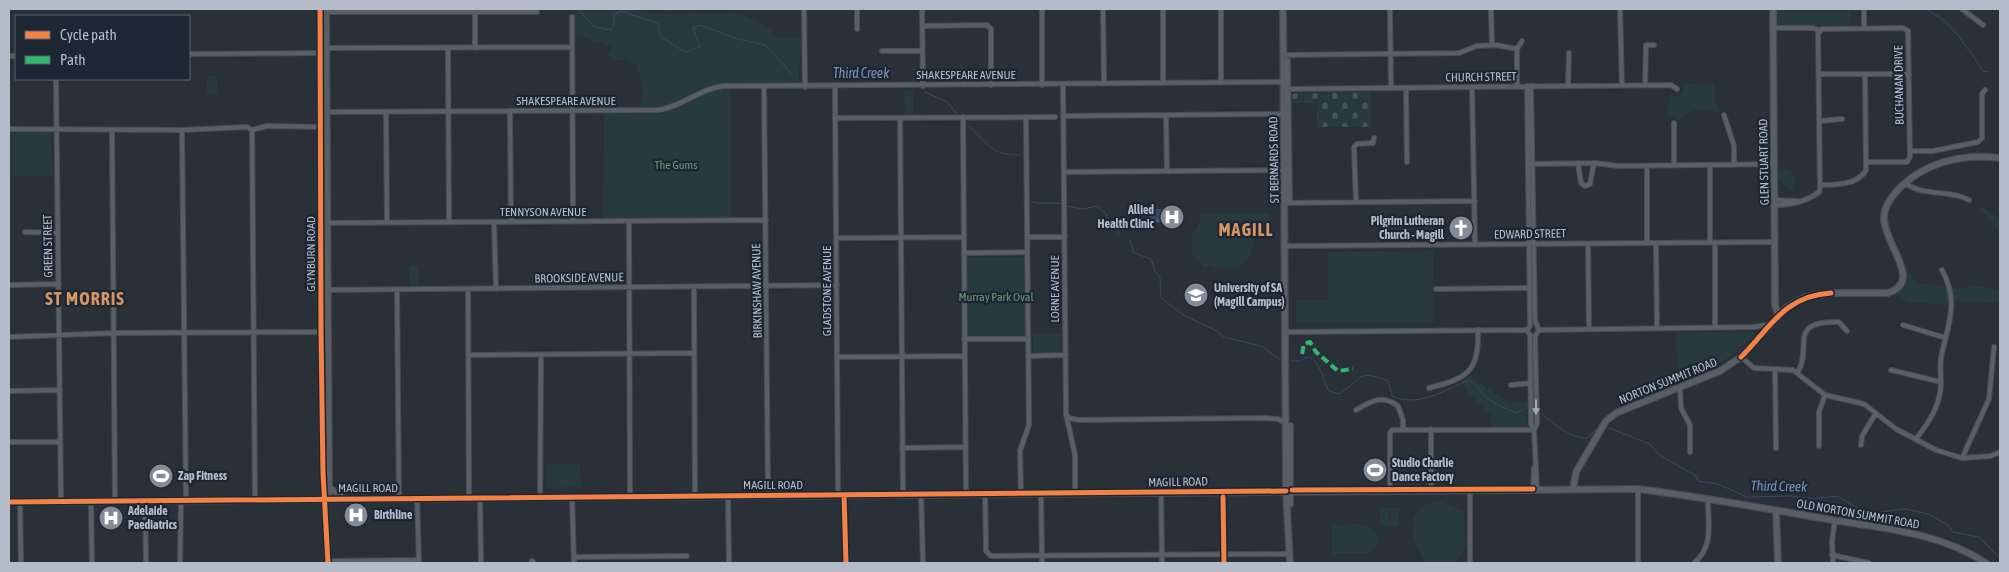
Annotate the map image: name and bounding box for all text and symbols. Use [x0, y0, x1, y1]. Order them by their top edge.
legend [15, 15, 190, 80]
text: Cycle path [60, 26, 117, 43]
street label: BUCHANAN DRIVE [1891, 45, 1907, 125]
text: Path [60, 51, 86, 68]
water label: Third Creek [833, 65, 890, 81]
street label: SHAKESPEARE AVENUE [916, 68, 1016, 82]
street label: CHURCH STREET [1445, 69, 1517, 85]
street label: SHAKESPEARE AVENUE [516, 94, 616, 108]
street label: ST BERNARDS ROAD [1266, 116, 1282, 203]
street label: GLEN STUART ROAD [1756, 118, 1772, 205]
park label: The Gums [655, 158, 697, 172]
place label: Allied Health Clinic [1098, 203, 1155, 231]
hospital icon: Allied Health Clinic [1159, 204, 1185, 230]
street label: TENNYSON AVENUE [500, 205, 586, 219]
street label: GREEN STREET [40, 214, 56, 278]
place label: Pilgrim Lutheran Church - Magill [1371, 214, 1445, 242]
church icon: Pilgrim Lutheran Church - Magill [1448, 215, 1474, 241]
street label: GLYNBURN ROAD [304, 216, 318, 292]
district label: MAGILL [1219, 219, 1273, 240]
street label: EDWARD STREET [1494, 226, 1567, 242]
street label: BIRKINSHAW AVENUE [749, 244, 765, 338]
street label: GLADSTONE AVENUE [820, 246, 834, 336]
street label: LORNE AVENUE [1048, 255, 1062, 323]
street label: BROOKSIDE AVENUE [534, 270, 624, 286]
place label: University of SA (Magill Campus) [1214, 281, 1285, 309]
school or university icon: University of SA (Magill Campus) [1183, 282, 1209, 308]
district label: ST MORRIS [45, 288, 125, 309]
park label: Murray Park Oval [958, 290, 1034, 304]
street label: NORTON SUMMIT ROAD [1617, 355, 1719, 407]
one-way arrow [1533, 399, 1541, 415]
place label: Studio Charlie Dance Factory [1392, 456, 1454, 484]
sports icon: Studio Charlie Dance Factory [1362, 457, 1388, 483]
sports icon: Zap Fitness [148, 463, 174, 489]
place label: Zap Fitness [178, 469, 228, 483]
street label: MAGILL ROAD [1148, 474, 1208, 490]
street label: MAGILL ROAD [743, 478, 803, 492]
water label: Third Creek [1750, 478, 1808, 495]
street label: MAGILL ROAD [338, 481, 398, 495]
street label: OLD NORTON SUMMIT ROAD [1795, 496, 1921, 532]
hospital icon: Birthline [343, 502, 369, 528]
place label: Adelaide Paediatrics [127, 504, 178, 532]
hospital icon: Adelaide Paediatrics [98, 505, 124, 531]
place label: Birthline [374, 508, 413, 522]

